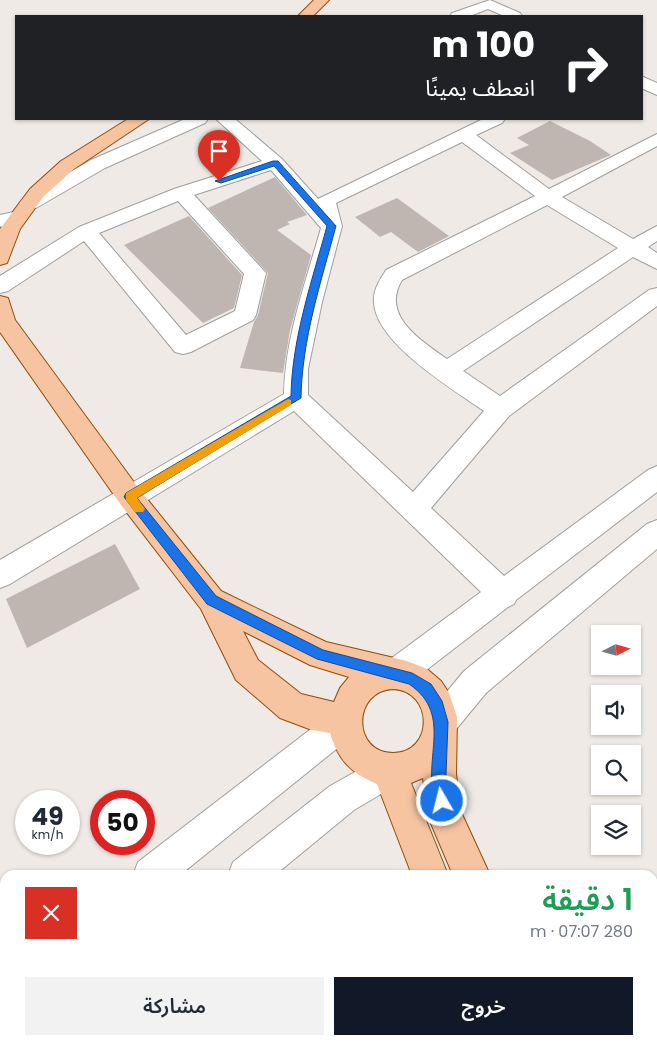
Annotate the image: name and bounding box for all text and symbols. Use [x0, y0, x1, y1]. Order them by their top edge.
text: 100 m [432, 20, 535, 69]
icon: right [553, 35, 618, 100]
text: انعطف يمينًا [425, 73, 535, 104]
pin [198, 130, 240, 181]
icon: arrive [205, 137, 233, 165]
north arrow [591, 625, 641, 675]
map controls [591, 625, 641, 855]
button: sound [591, 685, 641, 735]
button: search [591, 745, 641, 795]
position arrow [415, 774, 467, 826]
speed limit sign: 50 [90, 790, 155, 855]
text: 49 [31, 799, 64, 834]
button: layers [591, 805, 641, 855]
text: km/h [32, 826, 63, 843]
text: 1 دقيقة [542, 878, 633, 921]
button: close [25, 887, 77, 939]
text: 280 m · 07:07 [530, 920, 633, 943]
button: مشاركة [25, 977, 324, 1035]
button: خروج [334, 977, 633, 1035]

